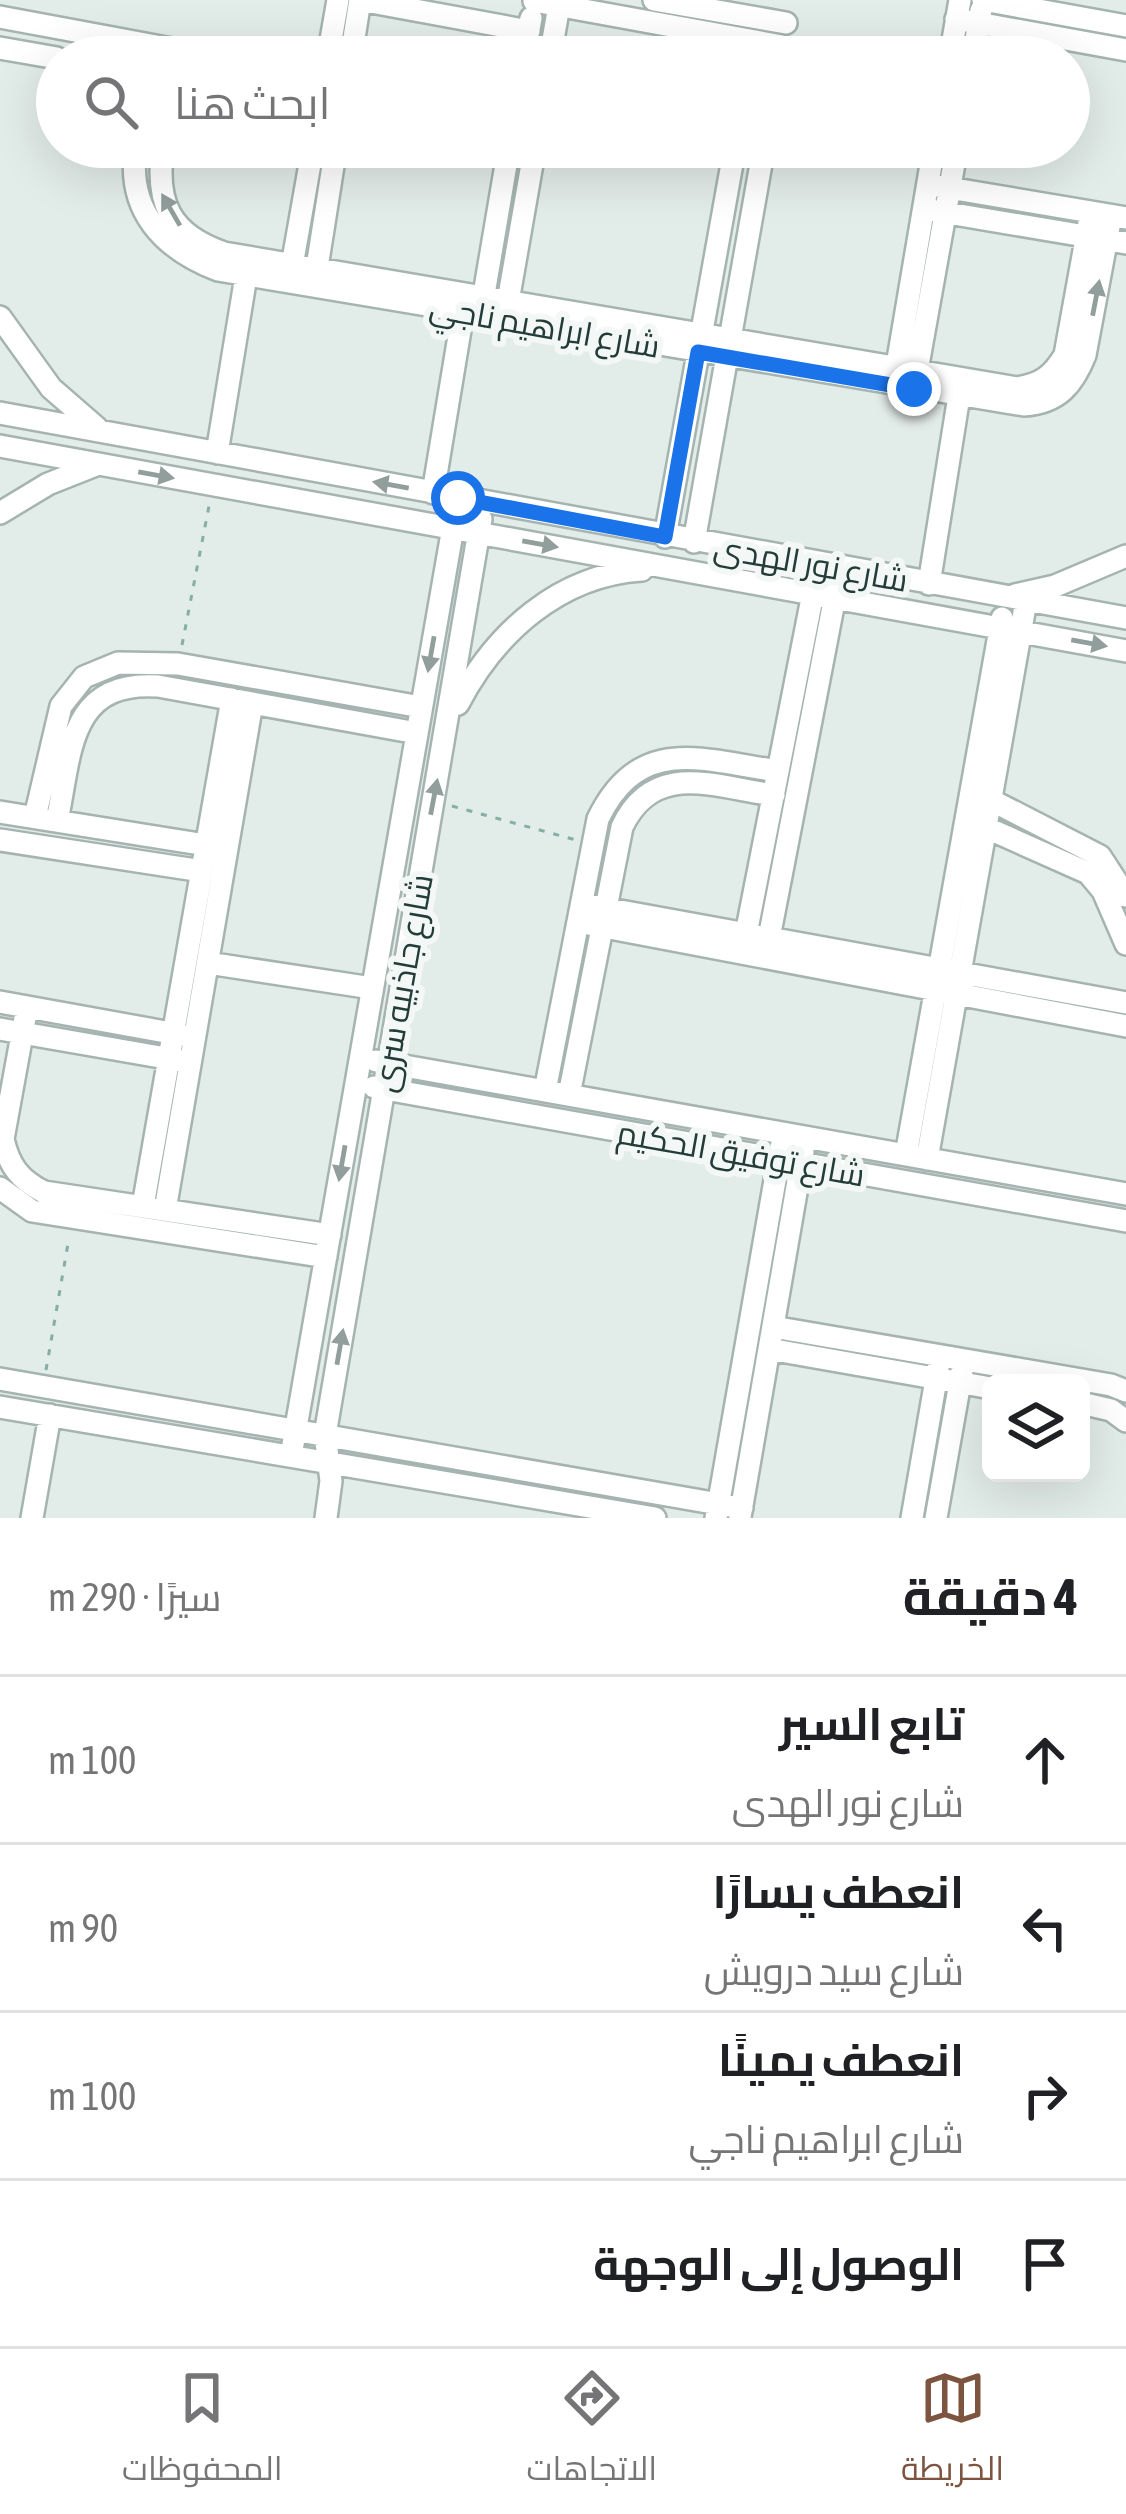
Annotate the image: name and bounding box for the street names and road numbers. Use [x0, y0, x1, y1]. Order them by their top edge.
street label: شارع ابراهيم ناجي [426, 287, 663, 372]
street label: شارع نور الهدى [710, 527, 911, 603]
street label: شارع جاذبيه سرى [364, 871, 444, 1096]
street label: شارع توفيق الحكيم [613, 1112, 868, 1197]

